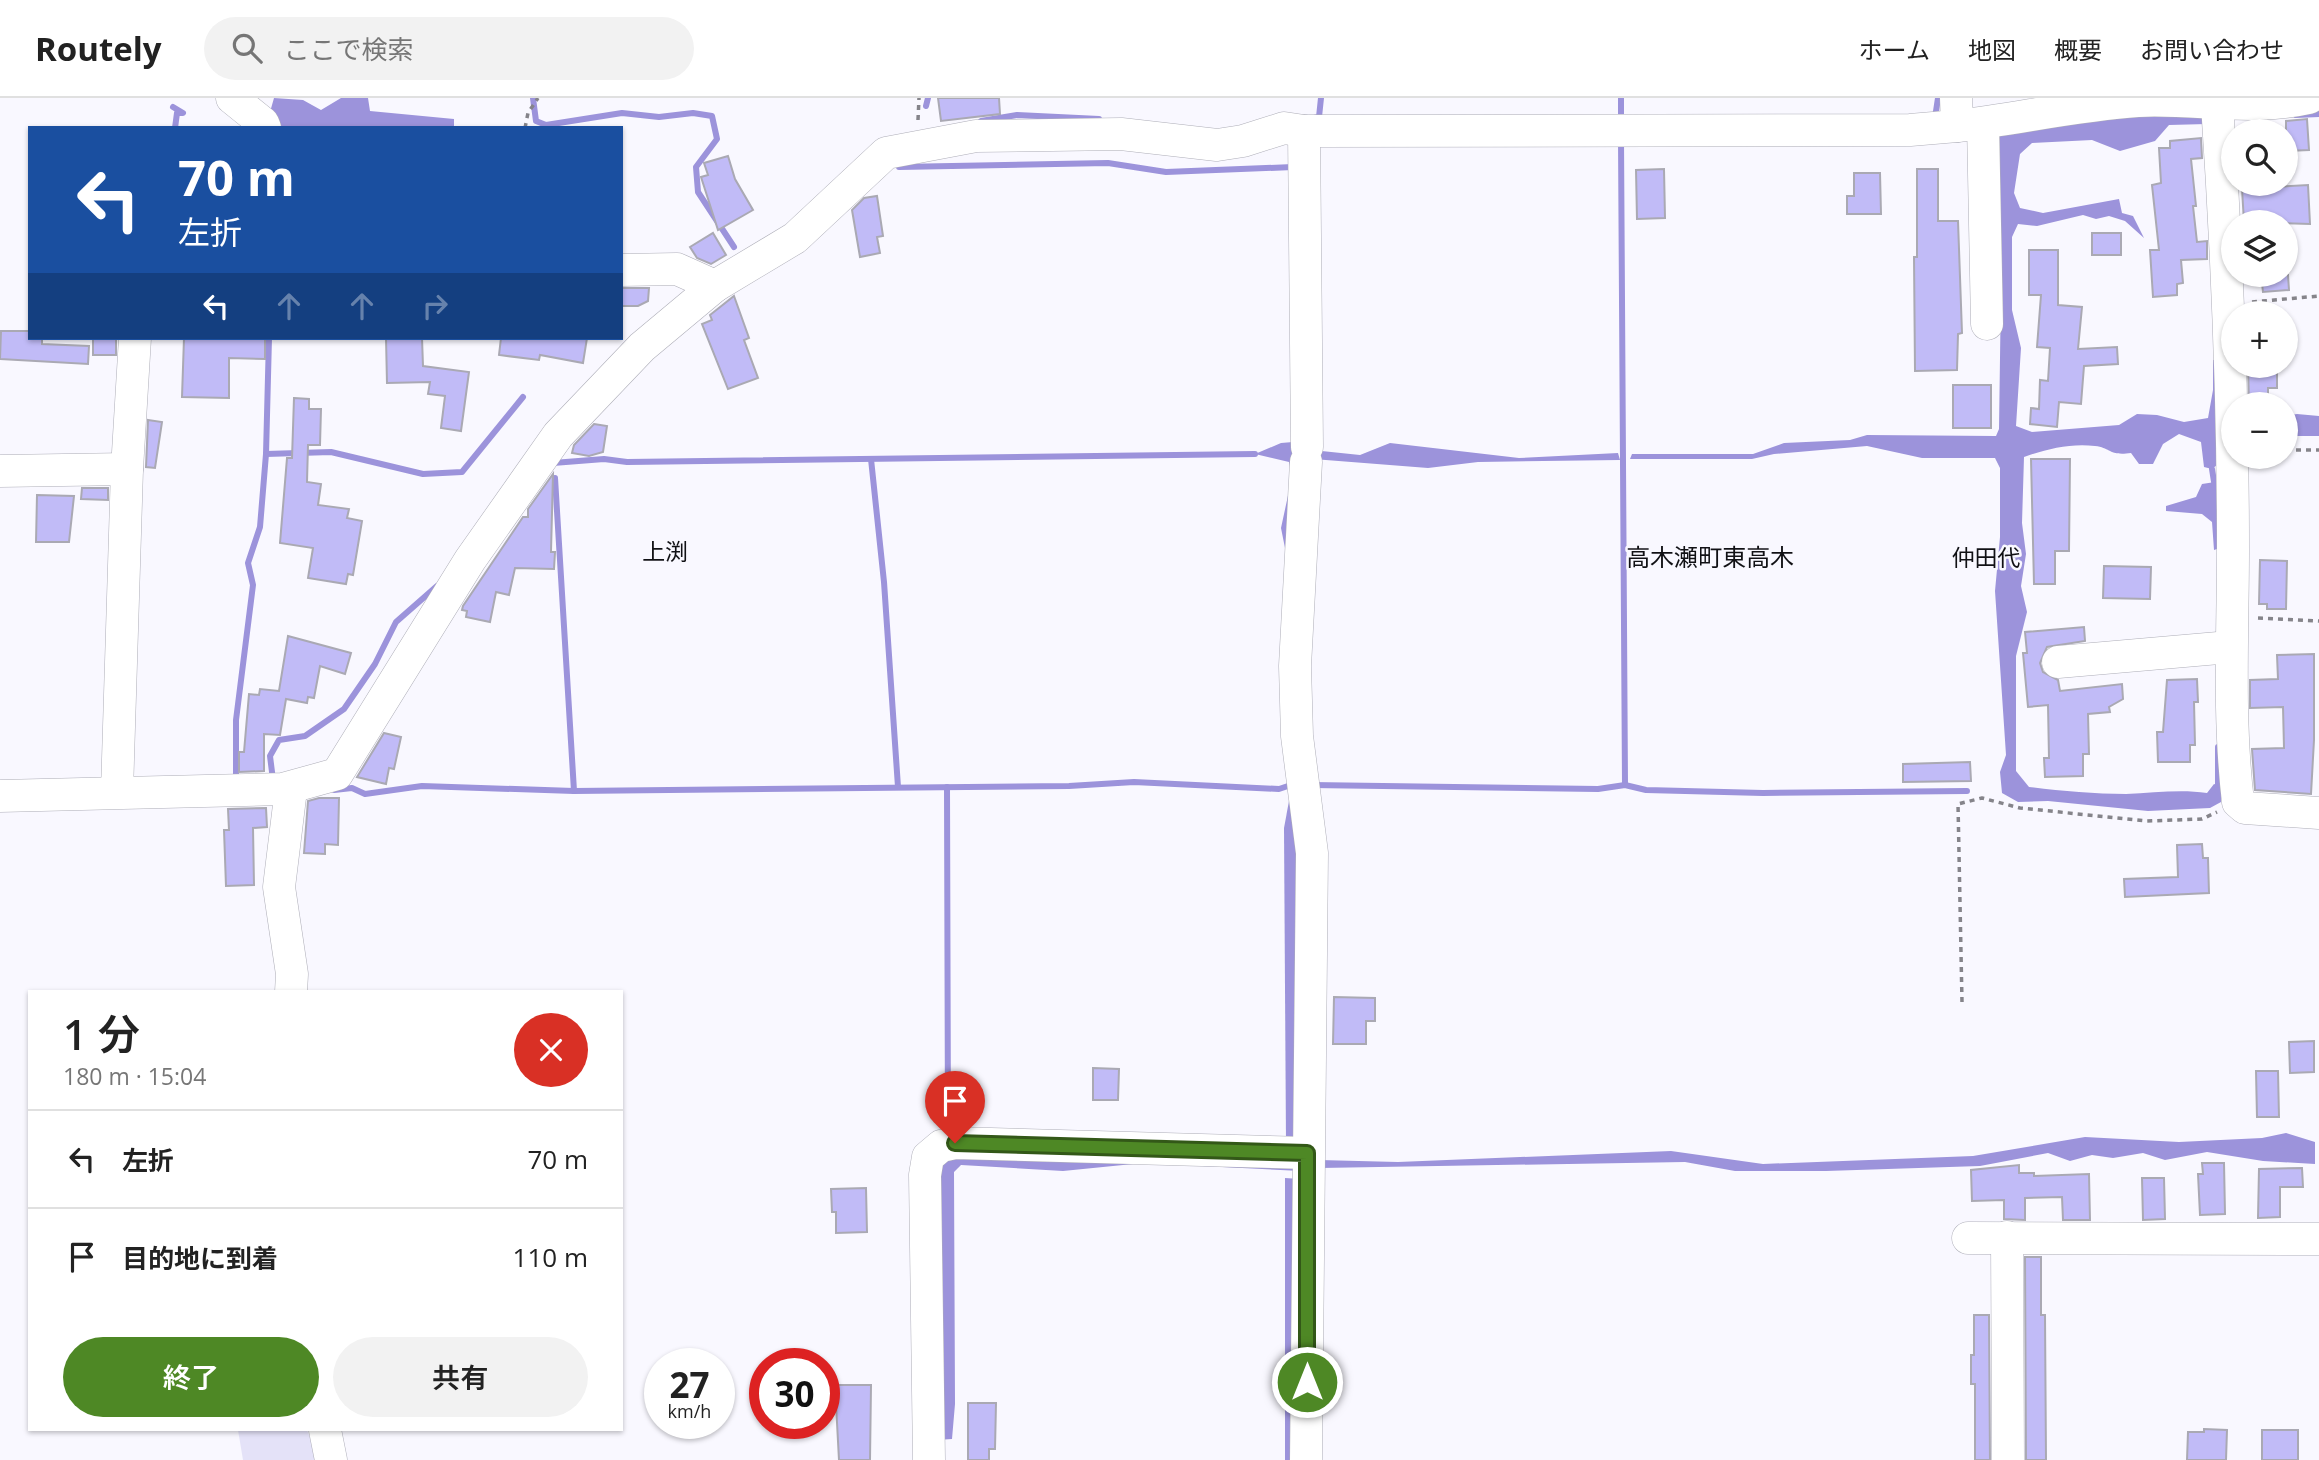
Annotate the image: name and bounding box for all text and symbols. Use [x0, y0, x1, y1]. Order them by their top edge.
search box [204, 17, 694, 80]
text: Routely [35, 26, 162, 71]
icon: search [228, 29, 266, 67]
text: ここで検索 [284, 31, 414, 67]
text: ホーム [1859, 33, 1930, 66]
text: 地図 [1968, 33, 2016, 66]
text: 概要 [2054, 33, 2102, 66]
text: お問い合わせ [2140, 33, 2284, 66]
map controls [2221, 119, 2298, 469]
button: search [2221, 119, 2298, 196]
text: 70 m [178, 144, 295, 210]
icon: left [63, 154, 154, 245]
text: 左折 [178, 210, 242, 253]
button: layers [2221, 210, 2298, 287]
icon: left [197, 287, 235, 325]
icon: ahead [270, 287, 308, 325]
icon: ahead [343, 287, 381, 325]
icon: right [416, 287, 454, 325]
button: + [2221, 301, 2298, 378]
button: − [2221, 392, 2298, 469]
district label: 上渕 [642, 535, 688, 567]
district label: 高木瀬町東高木 [1626, 540, 1794, 573]
district label: 仲田代 [1952, 541, 2021, 573]
text: 1 分 [63, 1005, 140, 1062]
button: close [514, 1013, 588, 1087]
text: 180 m · 15:04 [63, 1060, 206, 1092]
pin [925, 1071, 985, 1143]
icon: arrive [936, 1082, 974, 1120]
icon: left [63, 1140, 101, 1178]
text: 70 m [527, 1141, 588, 1177]
text: 左折 [122, 1142, 174, 1178]
icon: arrive [63, 1238, 101, 1276]
text: 110 m [513, 1239, 588, 1275]
text: 目的地に到着 [122, 1240, 278, 1276]
button: 終了 [63, 1337, 319, 1417]
button: 共有 [333, 1337, 588, 1417]
position arrow [1270, 1345, 1344, 1419]
speed limit sign: 30 [749, 1348, 840, 1439]
text: 27 [669, 1361, 710, 1408]
text: km/h [668, 1399, 711, 1423]

